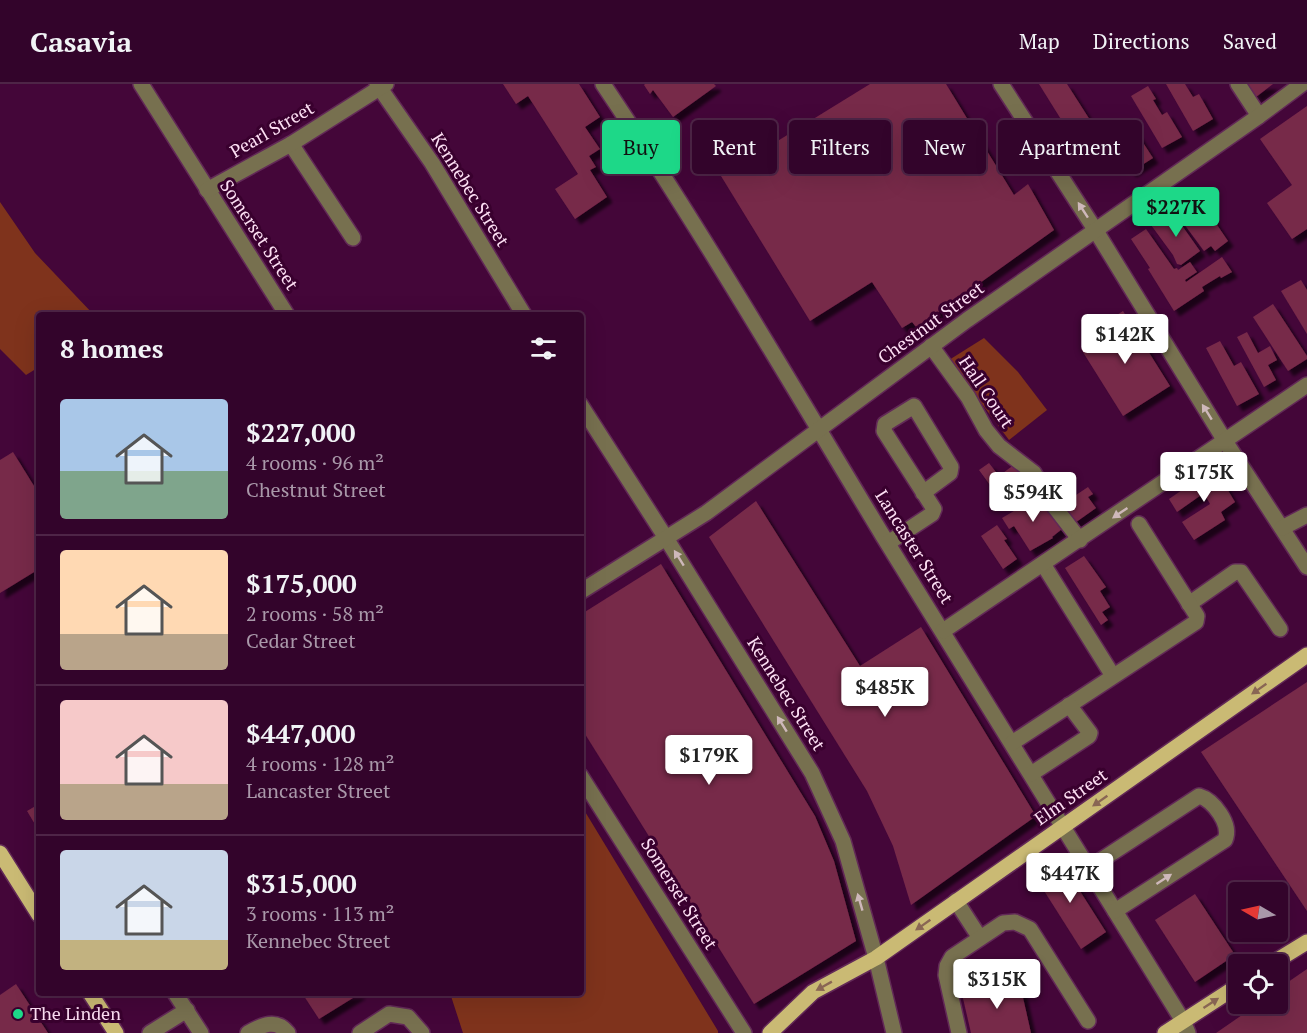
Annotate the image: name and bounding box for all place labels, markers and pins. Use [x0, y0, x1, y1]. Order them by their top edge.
pin: $227K [1134, 187, 1218, 238]
pin: $142K [1083, 314, 1167, 365]
pin: $175K [1162, 452, 1246, 503]
pin: $594K [991, 472, 1075, 523]
pin: $485K [843, 667, 927, 718]
pin: $179K [667, 735, 751, 786]
pin: $447K [1028, 853, 1112, 904]
pin: $315K [955, 959, 1039, 1010]
place label: The Linden [30, 1001, 121, 1025]
marker: The Linden [11, 1007, 25, 1021]

